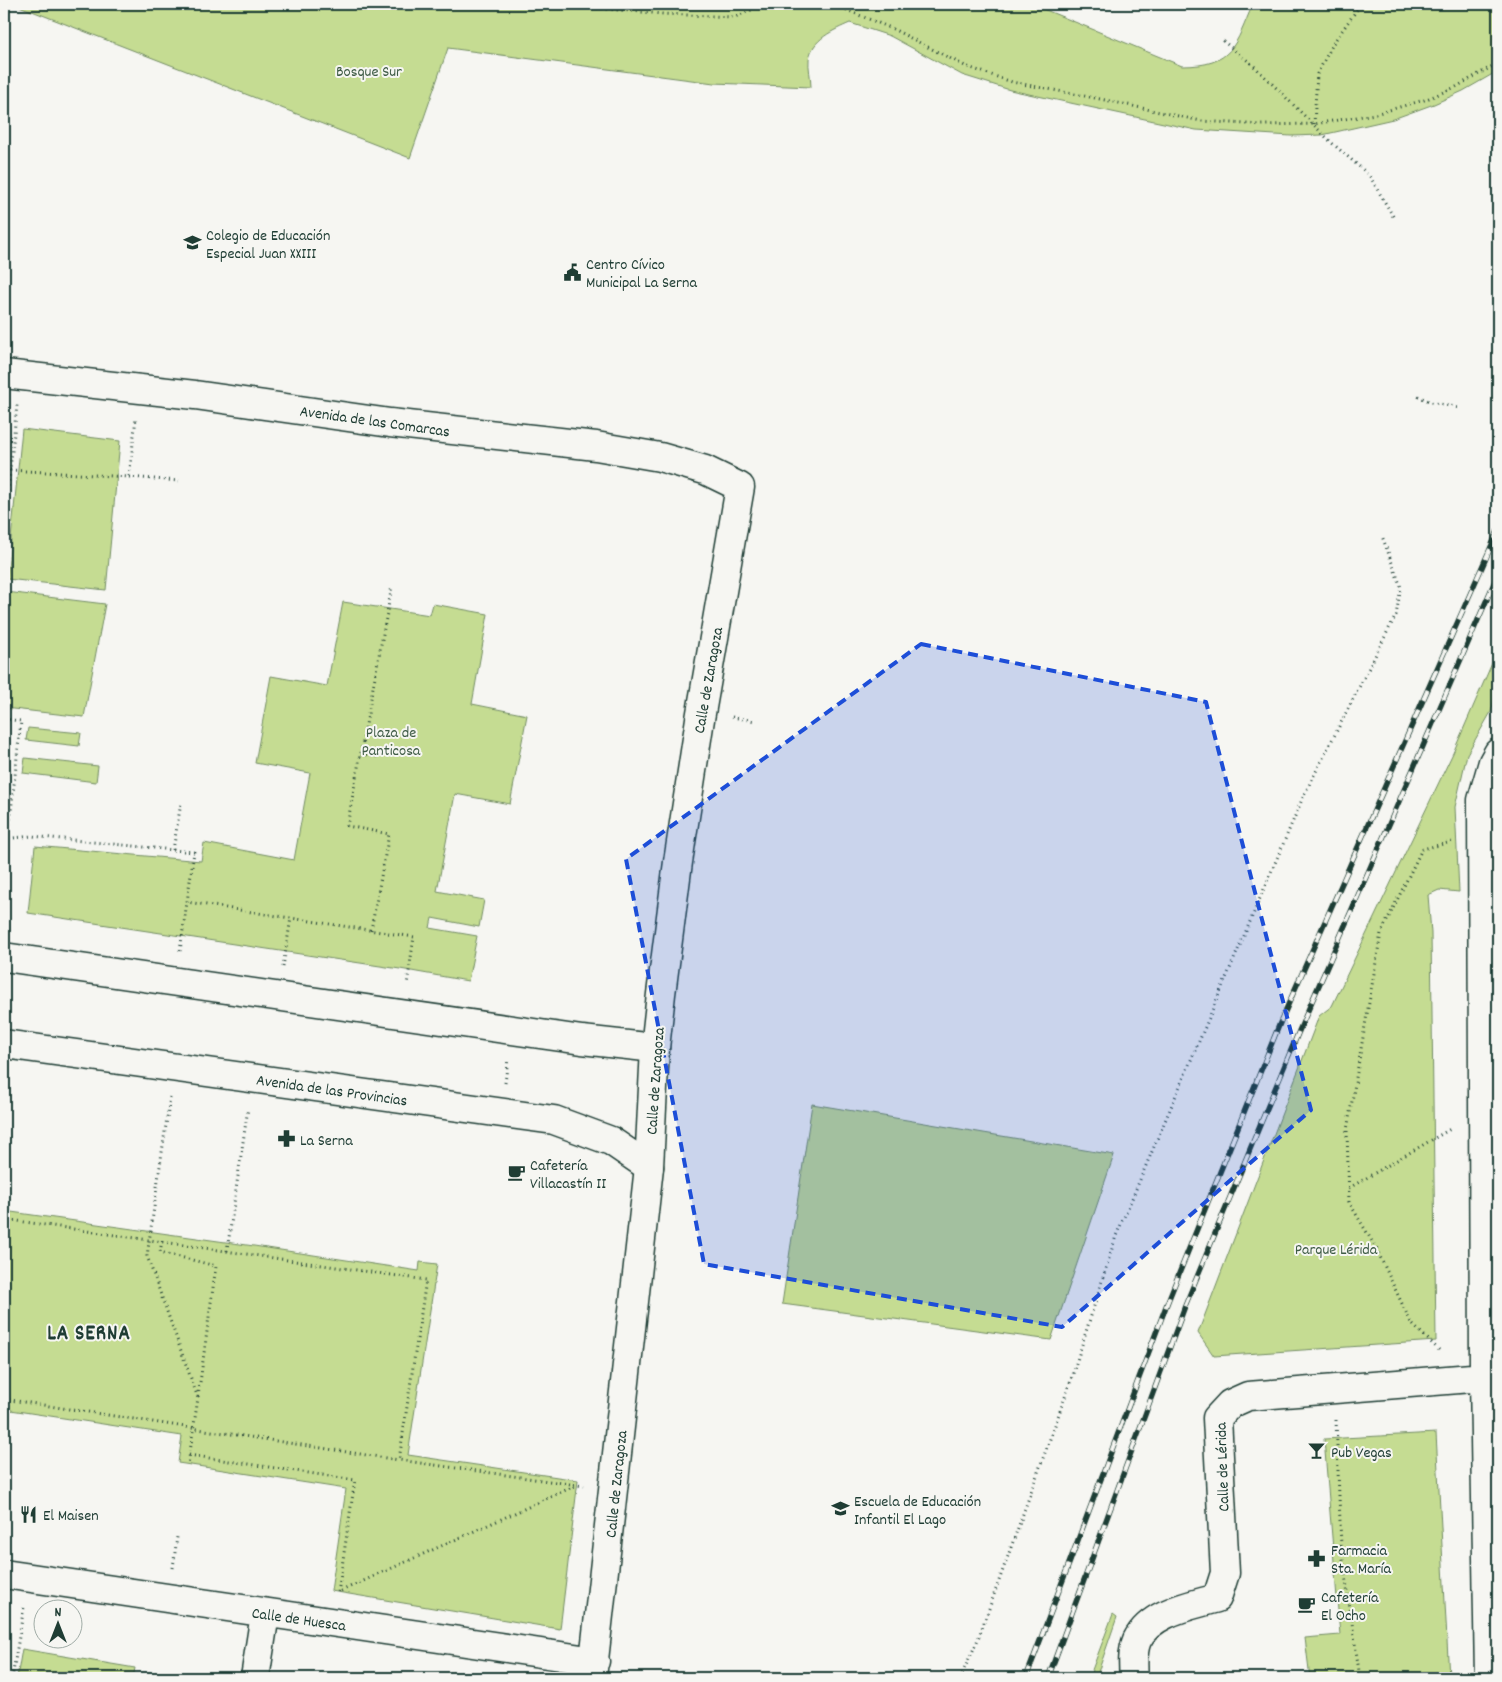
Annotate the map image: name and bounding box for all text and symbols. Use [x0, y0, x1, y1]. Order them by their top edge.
park label: Bosque Sur [336, 61, 402, 84]
place label: Colegio de Educación Especial Juan XXIII [206, 225, 330, 266]
school or university icon: Colegio de Educación Especial Juan XXIII [182, 233, 202, 253]
place label: Centro Cívico Municipal La Serna [586, 254, 697, 295]
public building icon: Centro Cívico Municipal La Serna [562, 262, 582, 282]
street label: Avenida de las Comarcas [298, 401, 452, 444]
street label: Calle de Zaragoza [689, 625, 730, 735]
park label: Plaza de Panticosa [362, 722, 421, 763]
street label: Calle de Zaragoza [641, 1026, 672, 1136]
street label: Avenida de las Provincias [255, 1069, 409, 1113]
pharmacy icon: La Serna [276, 1129, 296, 1149]
place label: La Serna [300, 1130, 353, 1153]
place label: Cafetería Villacastín II [530, 1155, 606, 1196]
cafe icon: Cafetería Villacastín II [506, 1163, 526, 1183]
park label: Parque Lérida [1295, 1239, 1378, 1262]
district label: LA SERNA [47, 1320, 131, 1350]
street label: Calle de Lérida [1210, 1421, 1237, 1512]
street label: Calle de Zaragoza [600, 1429, 635, 1539]
bar icon: Pub Vegas [1307, 1441, 1327, 1461]
place label: Pub Vegas [1331, 1442, 1392, 1465]
place label: Escuela de Educación Infantil El Lago [854, 1491, 981, 1532]
school or university icon: Escuela de Educación Infantil El Lago [830, 1499, 850, 1519]
restaurant icon: El Maisen [19, 1504, 39, 1524]
place label: El Maisen [43, 1505, 99, 1528]
place label: Farmacia Sta. María [1331, 1540, 1392, 1581]
pharmacy icon: Farmacia Sta. María [1307, 1548, 1327, 1568]
place label: Cafetería El Ocho [1321, 1587, 1379, 1628]
cafe icon: Cafetería El Ocho [1297, 1595, 1317, 1615]
north arrow [32, 1600, 82, 1650]
street label: Calle de Huesca [250, 1602, 348, 1639]
text: N [55, 1603, 62, 1623]

